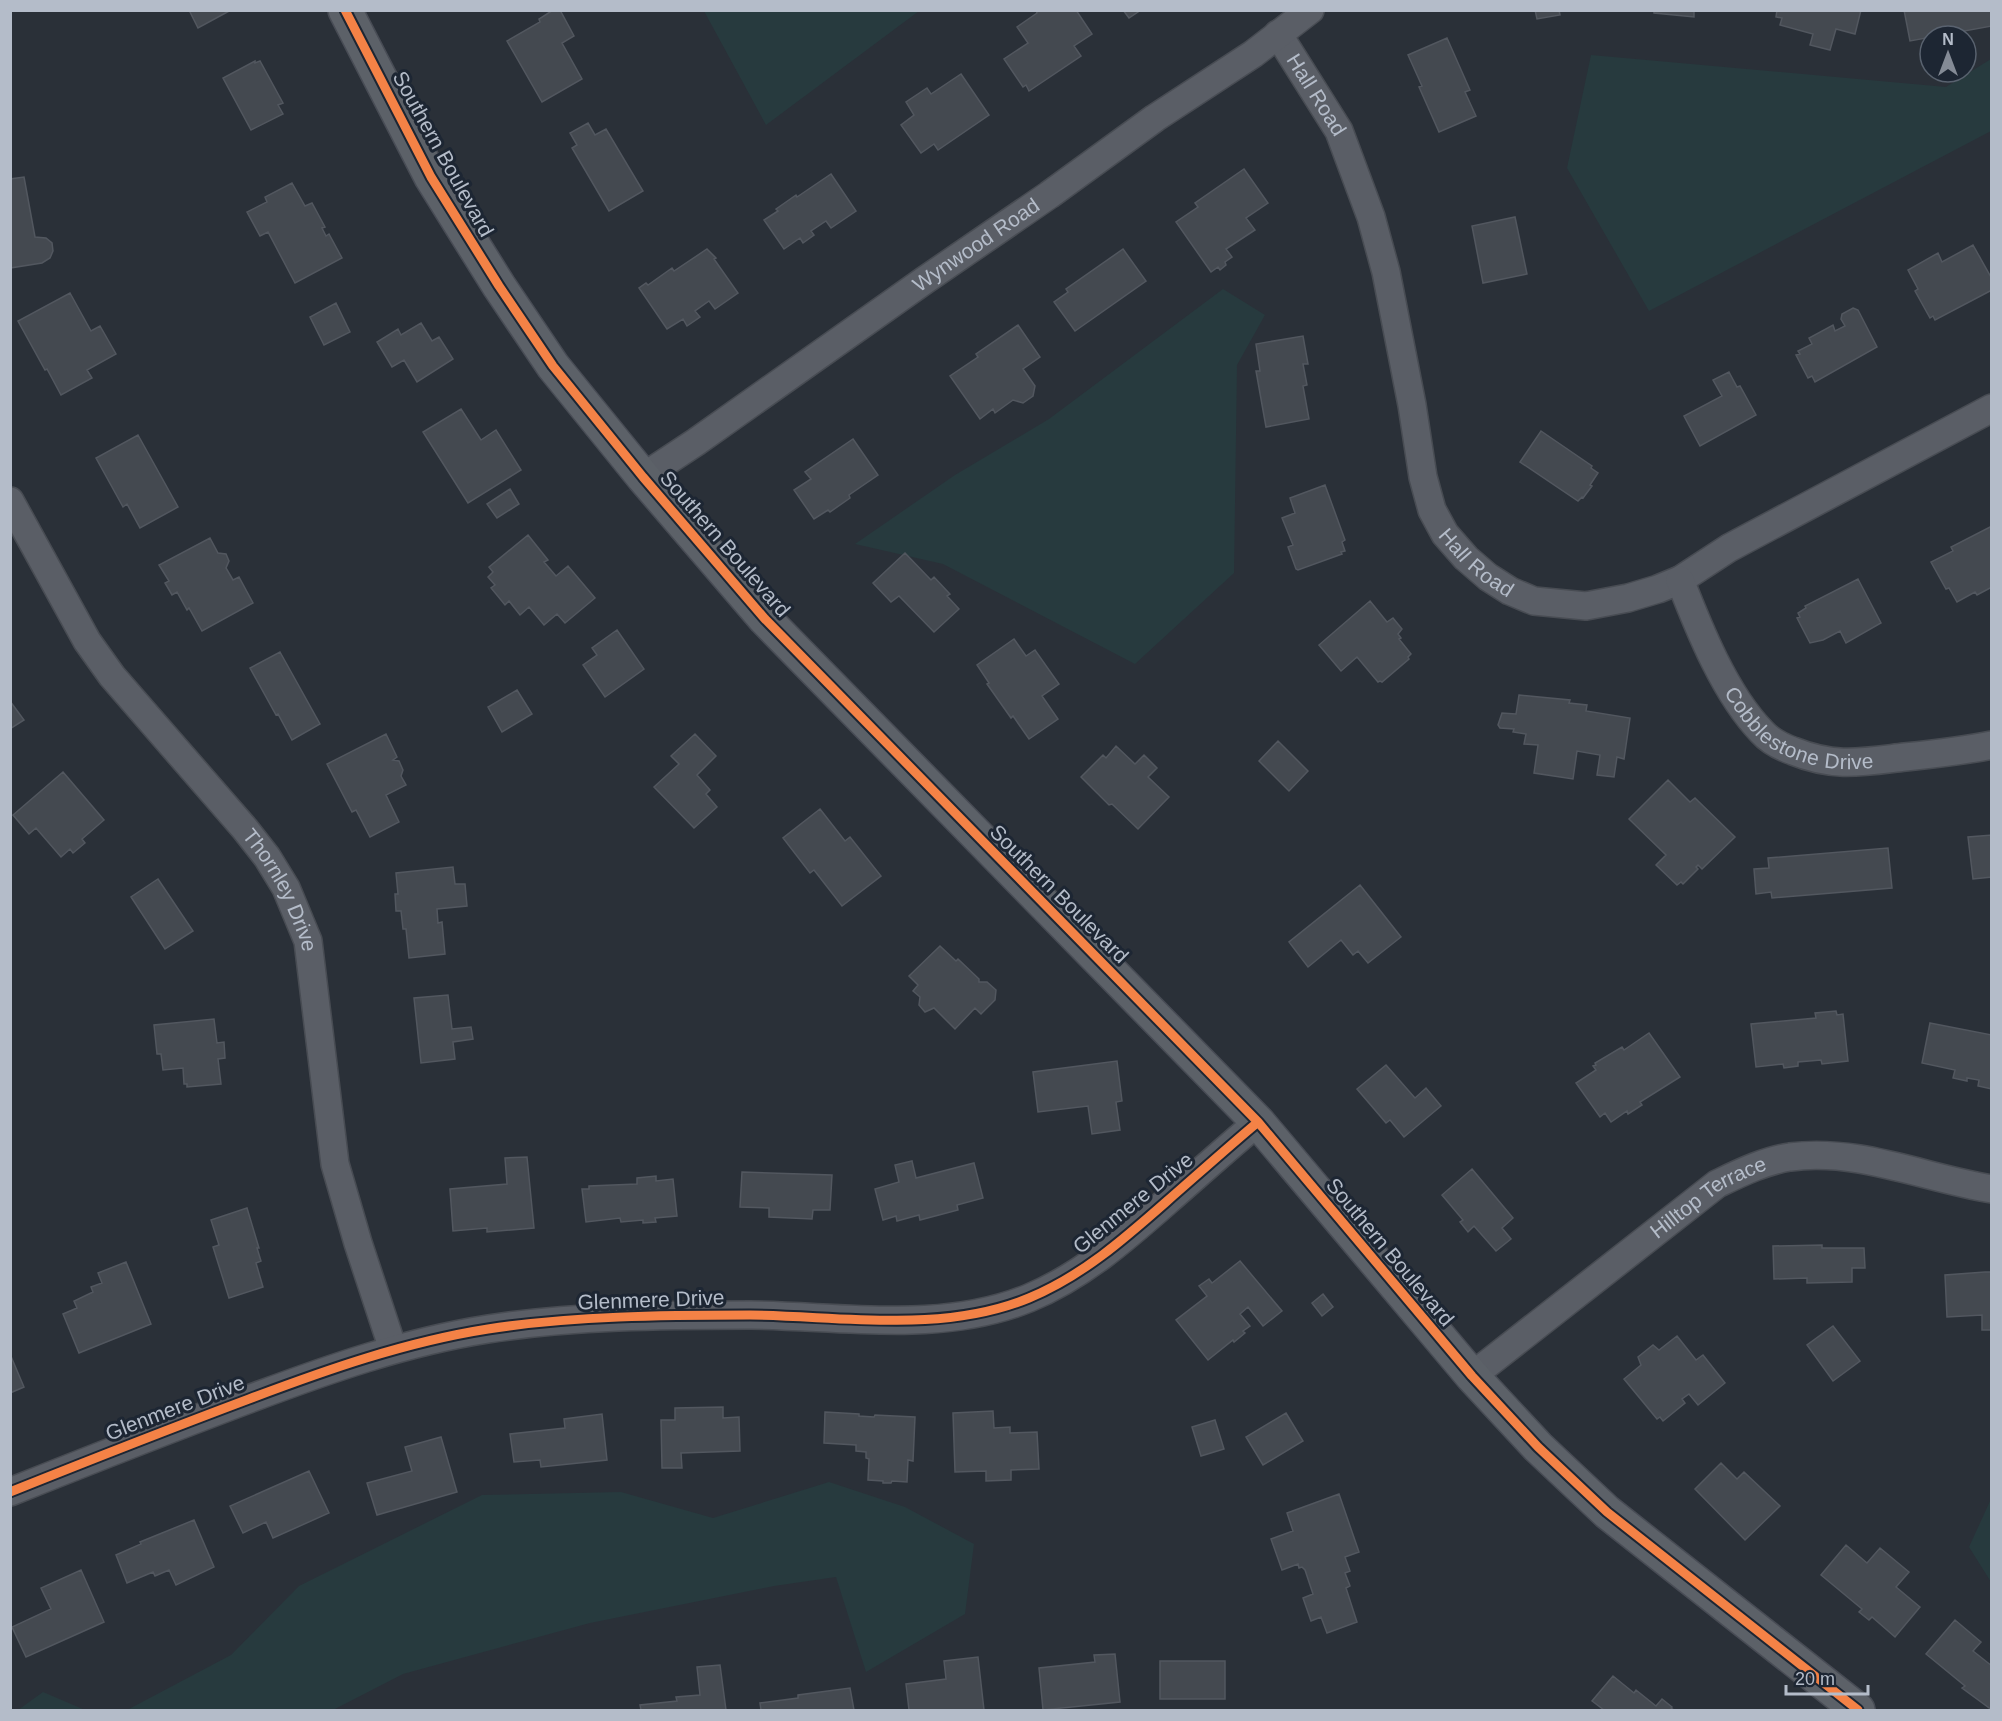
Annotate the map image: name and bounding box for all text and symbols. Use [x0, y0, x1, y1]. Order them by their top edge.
north arrow [1918, 24, 1978, 84]
text: N [1942, 31, 1954, 48]
street label: Hall Road [1282, 50, 1351, 140]
street label: Southern Boulevard [388, 67, 498, 241]
street label: Wynwood Road [908, 193, 1043, 296]
street label: Southern Boulevard [656, 466, 795, 621]
street label: Hall Road [1435, 524, 1518, 601]
street label: Cobblestone Drive [1720, 682, 1874, 773]
street label: Southern Boulevard [986, 820, 1133, 967]
street label: Thornley Drive [238, 824, 321, 953]
street label: Glenmere Drive [1068, 1147, 1197, 1258]
street label: Hilltop Terrace [1646, 1152, 1769, 1243]
street label: Southern Boulevard [1322, 1173, 1459, 1330]
street label: Glenmere Drive [577, 1285, 725, 1314]
street label: Glenmere Drive [102, 1370, 248, 1445]
scale bar [1786, 1658, 1868, 1696]
text: 20 m [1795, 1669, 1835, 1689]

